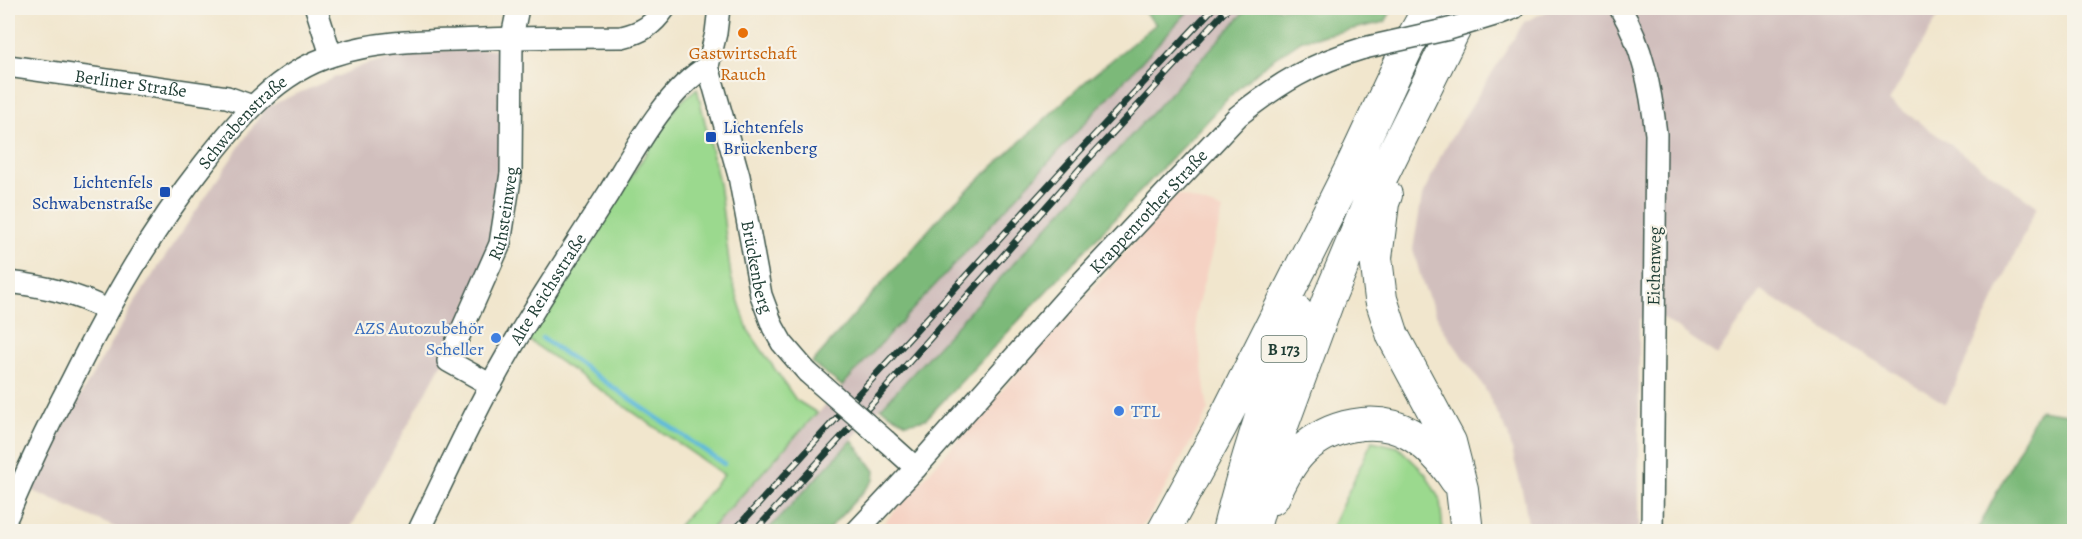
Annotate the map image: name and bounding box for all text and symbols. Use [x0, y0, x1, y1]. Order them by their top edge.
marker: Gastwirtschaft Rauch [736, 26, 750, 40]
place label: Gastwirtschaft Rauch [689, 41, 797, 86]
street label: Berliner Straße [73, 64, 188, 103]
street label: Schwabenstraße [192, 70, 292, 174]
place label: Lichtenfels Brückenberg [723, 115, 817, 160]
marker: Lichtenfels Brückenberg [704, 130, 718, 144]
street label: Krappenrother Straße [1084, 144, 1213, 279]
street label: Ruhsteinweg [482, 167, 523, 264]
place label: Lichtenfels Schwabenstraße [32, 170, 153, 215]
marker: Lichtenfels Schwabenstraße [158, 185, 172, 199]
street label: Brückenberg [735, 218, 779, 317]
street label: Eichenweg [1641, 226, 1667, 306]
street label: Alte Reichsstraße [503, 228, 592, 350]
place label: AZS Autozubehör Scheller [354, 316, 484, 361]
marker: AZS Autozubehör Scheller [489, 331, 503, 345]
road number: B 173 [1262, 336, 1306, 362]
place label: TTL [1131, 399, 1161, 423]
marker: TTL [1112, 404, 1126, 418]

